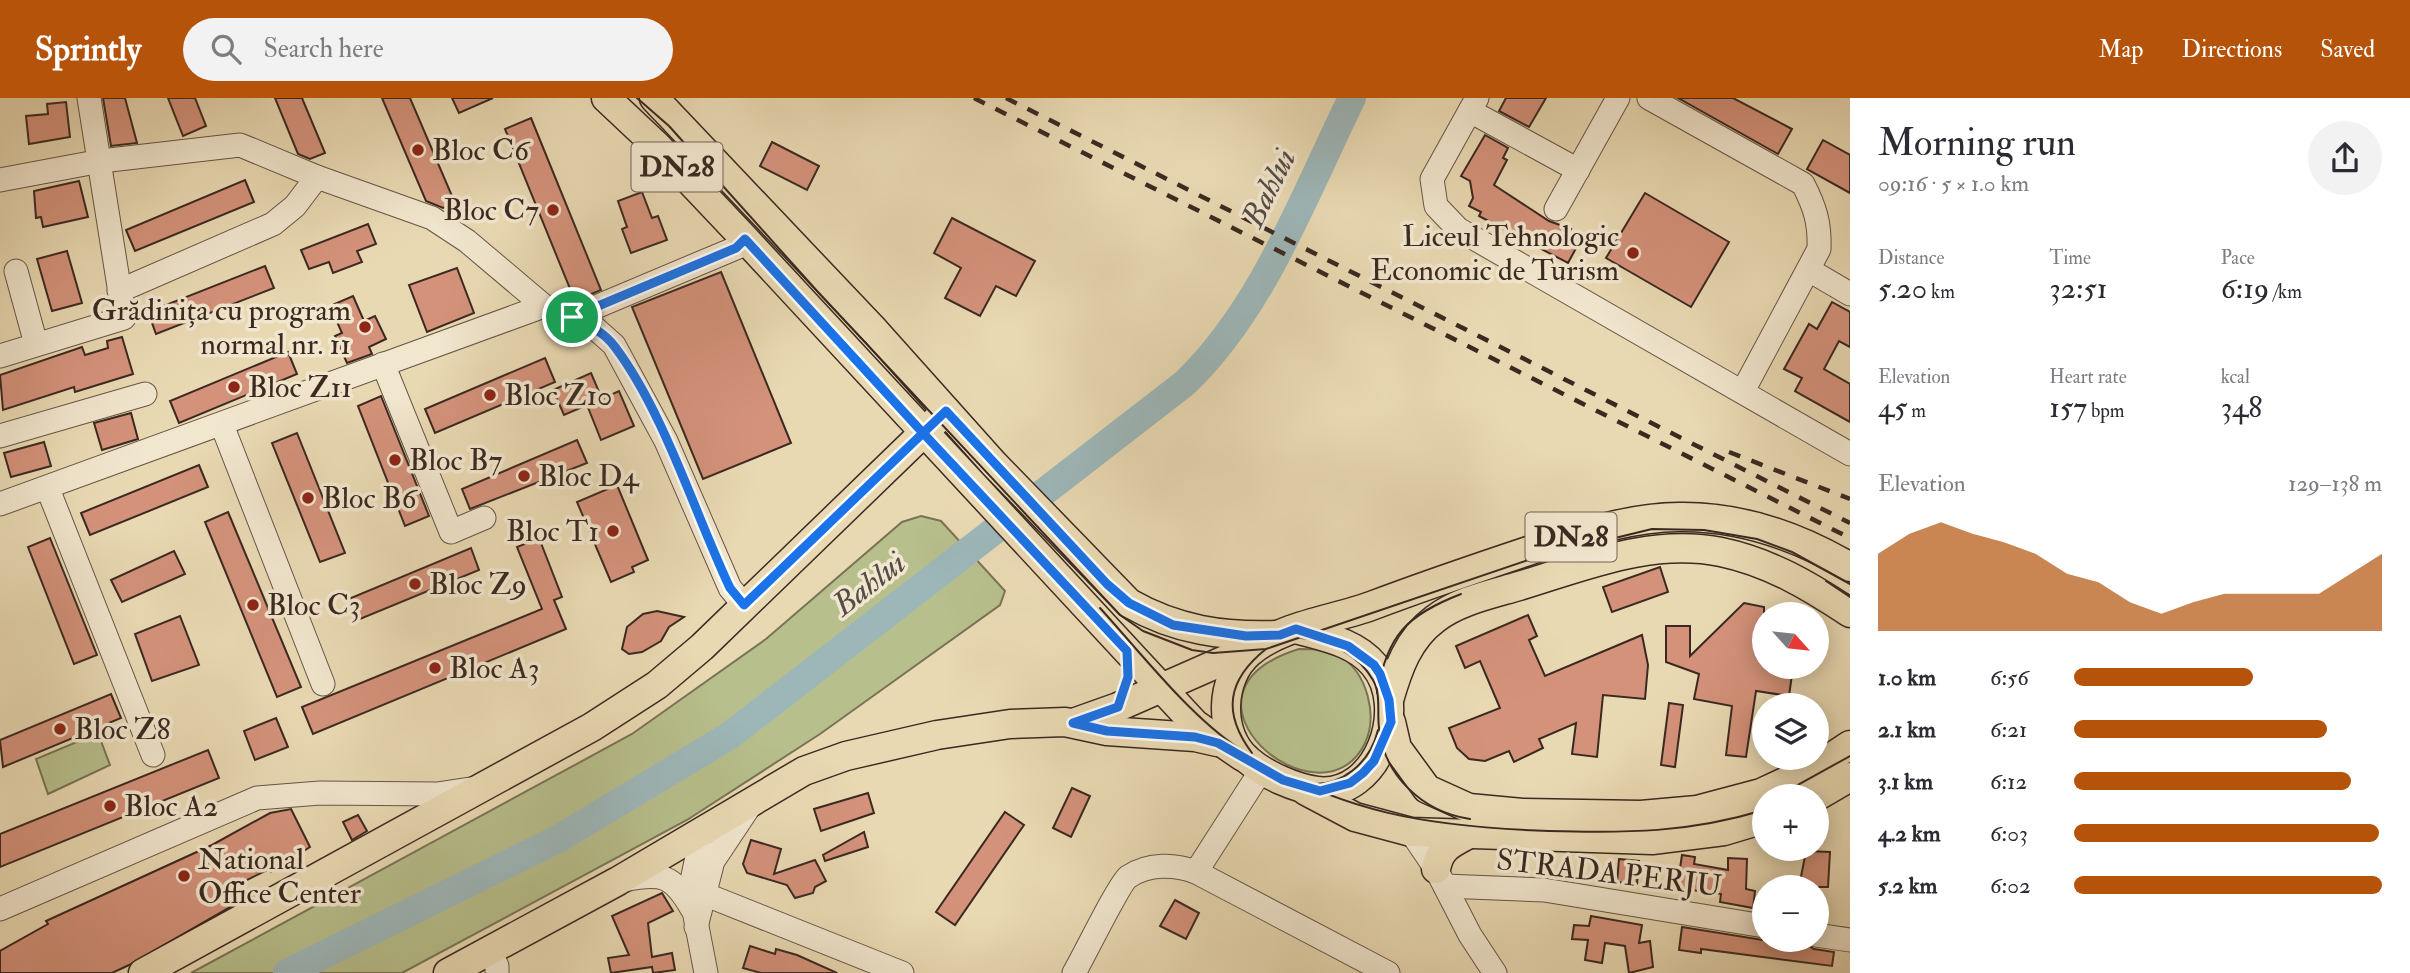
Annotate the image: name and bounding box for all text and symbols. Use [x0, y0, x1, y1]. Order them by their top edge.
search box [183, 18, 673, 81]
text: Sprintly [35, 29, 141, 70]
icon: search [207, 30, 245, 68]
text: Search here [263, 33, 384, 65]
text: Map [2098, 34, 2143, 65]
text: Directions [2181, 34, 2282, 65]
text: Saved [2320, 34, 2375, 65]
text: Morning run [1878, 119, 2076, 167]
button: share [2308, 121, 2382, 195]
place label: Bloc C6 [432, 132, 531, 169]
marker: Bloc C6 [410, 142, 426, 158]
road number: DN28 [632, 142, 722, 192]
water label: Bahlui [1232, 142, 1305, 235]
text: 09:16 · 5 × 1.0 km [1878, 169, 2029, 198]
place label: Bloc C7 [443, 192, 539, 229]
marker: Bloc C7 [545, 202, 561, 218]
place label: Liceul Tehnologic Economic de Turism [1371, 218, 1619, 289]
marker: Liceul Tehnologic Economic de Turism [1625, 245, 1641, 261]
text: Distance [1878, 246, 1944, 270]
text: Time [2049, 246, 2091, 270]
text: Pace [2221, 246, 2255, 270]
text: 5.20 [1878, 270, 1927, 307]
text: 32:51 [2049, 270, 2107, 307]
text: 6:19 [2221, 270, 2269, 307]
text: km [1927, 280, 1955, 304]
text: /km [2269, 280, 2302, 304]
pin [542, 287, 602, 347]
place label: Grădinița cu program normal nr. 11 [92, 292, 351, 363]
icon: arrive [553, 298, 591, 336]
marker: Grădinița cu program normal nr. 11 [357, 319, 373, 335]
text: Elevation [1878, 365, 1950, 389]
text: Heart rate [2049, 365, 2127, 389]
text: kcal [2221, 365, 2250, 389]
place label: Bloc Z11 [248, 369, 352, 406]
place label: Bloc Z10 [504, 377, 612, 414]
marker: Bloc Z11 [226, 379, 242, 395]
marker: Bloc Z10 [482, 387, 498, 403]
text: 45 [1878, 389, 1907, 426]
text: 157 [2049, 389, 2087, 426]
text: 348 [2221, 389, 2262, 426]
text: m [1907, 399, 1926, 423]
text: bpm [2087, 399, 2125, 423]
place label: Bloc B7 [409, 442, 503, 479]
marker: Bloc B7 [387, 452, 403, 468]
place label: Bloc D4 [538, 458, 640, 495]
marker: Bloc D4 [516, 468, 532, 484]
text: Elevation [1878, 469, 1966, 498]
text: 129–138 m [2288, 469, 2382, 498]
place label: Bloc B6 [322, 480, 419, 517]
marker: Bloc B6 [300, 490, 316, 506]
road number: DN28 [1526, 512, 1616, 562]
place label: Bloc T1 [506, 513, 599, 550]
marker: Bloc T1 [605, 523, 621, 539]
water label: Bahlui [823, 543, 914, 626]
place label: Bloc Z9 [429, 566, 527, 603]
marker: Bloc Z9 [407, 576, 423, 592]
place label: Bloc C3 [267, 587, 360, 624]
marker: Bloc C3 [245, 597, 261, 613]
north arrow [1752, 602, 1829, 679]
map controls [1752, 602, 1829, 952]
place label: Bloc A3 [449, 650, 540, 687]
marker: Bloc A3 [427, 660, 443, 676]
text: 1.0 km [1878, 663, 1936, 692]
text: 6:56 [1990, 663, 2029, 692]
button: layers [1752, 693, 1829, 770]
place label: Bloc Z8 [74, 711, 171, 748]
text: 2.1 km [1878, 715, 1936, 744]
text: 6:21 [1990, 715, 2027, 744]
marker: Bloc Z8 [52, 721, 68, 737]
text: 3.1 km [1878, 767, 1933, 796]
text: 6:12 [1990, 767, 2027, 796]
button: + [1752, 784, 1829, 861]
place label: Bloc A2 [124, 788, 218, 825]
marker: Bloc A2 [102, 798, 118, 814]
text: 4.2 km [1878, 819, 1941, 848]
text: 6:03 [1990, 819, 2028, 848]
place label: National Office Center [198, 841, 361, 912]
street label: STRADA PERJU [1494, 841, 1724, 905]
marker: National Office Center [176, 868, 192, 884]
text: 5.2 km [1878, 871, 1937, 900]
text: 6:02 [1990, 871, 2031, 900]
button: − [1752, 875, 1829, 952]

